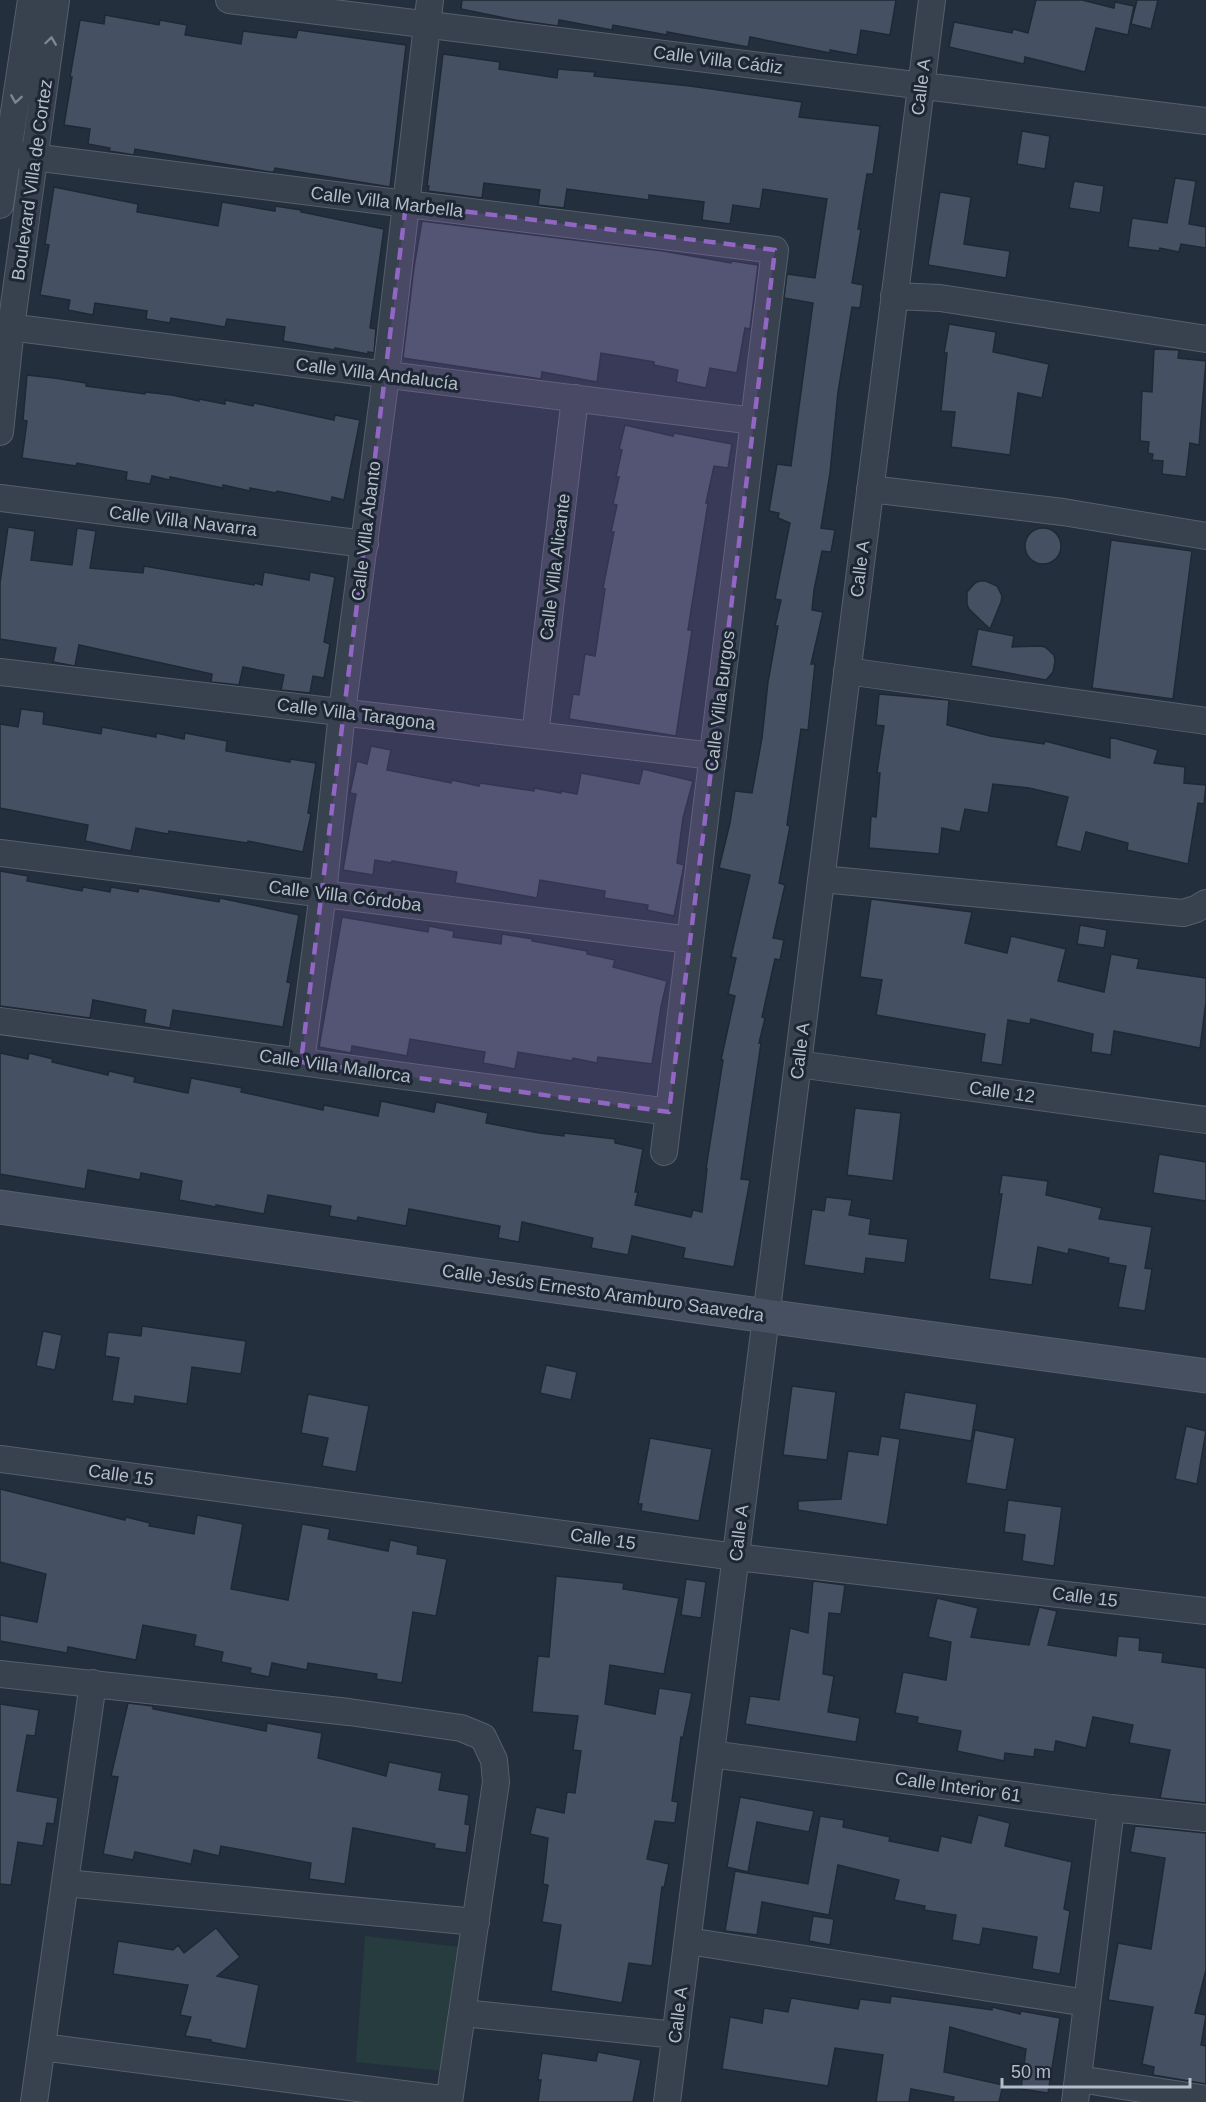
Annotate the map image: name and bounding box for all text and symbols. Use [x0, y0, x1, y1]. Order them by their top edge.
one-way arrow [44, 36, 57, 46]
street label: Calle Villa Cádiz [652, 42, 784, 78]
street label: Calle A [908, 57, 934, 117]
street label: Boulevard Villa de Cortez [8, 78, 56, 282]
one-way arrow [10, 95, 22, 104]
street label: Calle Villa Marbella [309, 183, 465, 221]
street label: Calle Villa Andalucía [295, 354, 460, 394]
street label: Calle Villa Abanto [347, 460, 385, 602]
street label: Calle Villa Alicante [536, 492, 574, 642]
street label: Calle Villa Navarra [108, 502, 259, 540]
street label: Calle A [847, 539, 873, 599]
street label: Calle Villa Burgos [701, 629, 739, 773]
street label: Calle Villa Taragona [276, 694, 437, 734]
street label: Calle Villa Córdoba [267, 877, 424, 915]
street label: Calle A [787, 1021, 813, 1081]
street label: Calle Villa Mallorca [258, 1045, 413, 1087]
street label: Calle 12 [968, 1078, 1036, 1106]
street label: Calle Jesús Ernesto Aramburo Saavedra [441, 1260, 766, 1326]
street label: Calle 15 [87, 1461, 155, 1489]
street label: Calle A [726, 1503, 752, 1563]
street label: Calle 15 [569, 1525, 637, 1553]
street label: Calle 15 [1051, 1583, 1119, 1611]
street label: Calle Interior 61 [894, 1768, 1022, 1806]
street label: Calle A [665, 1985, 691, 2045]
scale bar [1002, 2051, 1190, 2089]
text: 50 m [1011, 2062, 1051, 2082]

